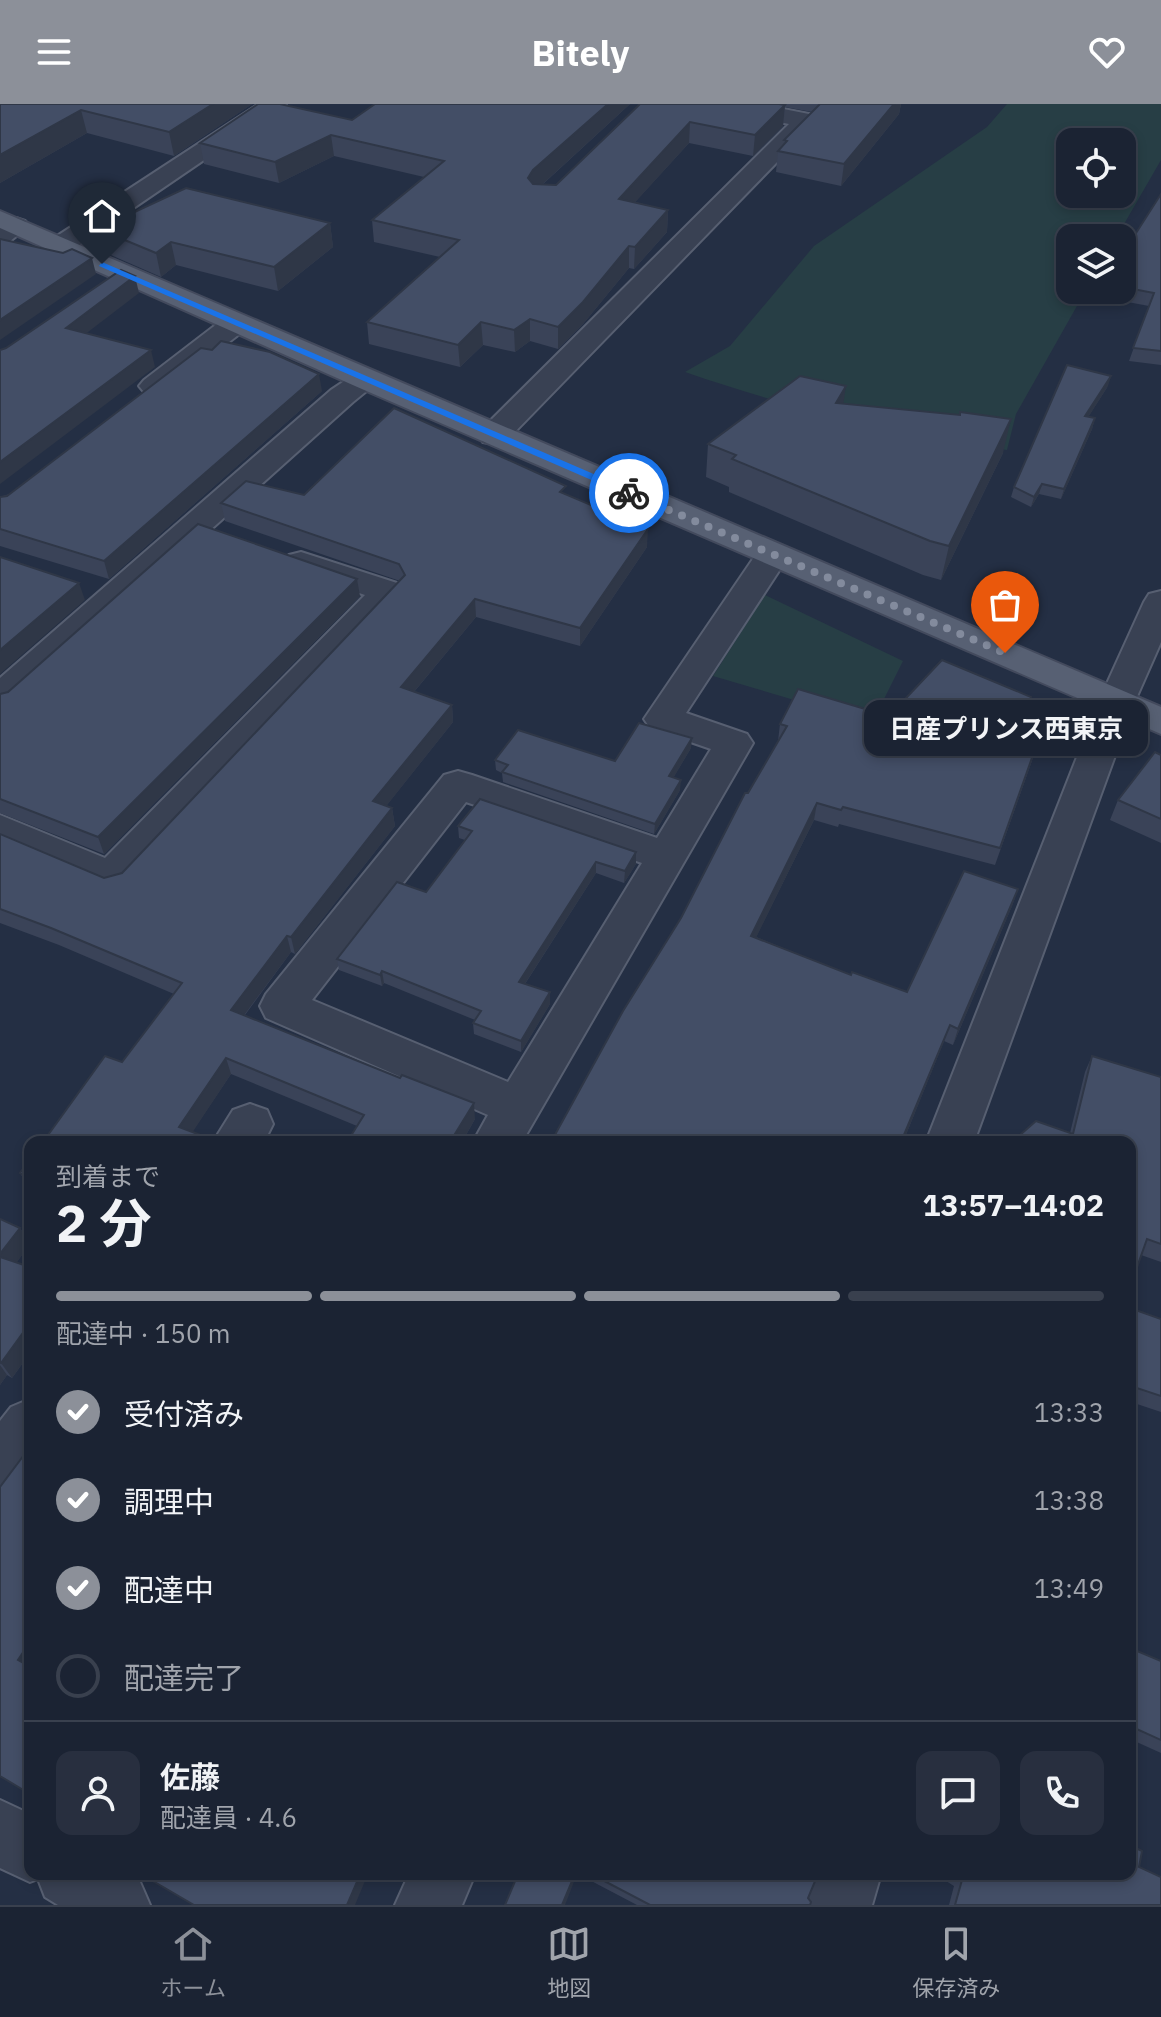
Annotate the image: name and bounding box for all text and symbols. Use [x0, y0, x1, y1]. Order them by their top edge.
text: Bitely [531, 29, 630, 76]
icon: menu [32, 30, 76, 74]
icon: heart [1085, 30, 1129, 74]
map controls [1056, 128, 1136, 304]
button: locate [1056, 128, 1136, 208]
pin [68, 182, 136, 264]
icon: home [80, 194, 124, 238]
button: layers [1056, 224, 1136, 304]
courier [589, 453, 669, 533]
icon: bike [607, 471, 651, 515]
pin [971, 571, 1039, 653]
icon: bag [983, 583, 1027, 627]
callout: 日産プリンス西東京 [863, 701, 1147, 757]
text: 日産プリンス西東京 [889, 711, 1123, 745]
text: 到着まで [56, 1159, 160, 1193]
text: 13:57–14:02 [923, 1185, 1104, 1224]
text: 2 分 [56, 1189, 151, 1256]
text: 配達中 · 150 m [56, 1316, 230, 1350]
icon: check [56, 1390, 100, 1434]
text: 受付済み [124, 1394, 244, 1433]
text: 13:33 [1034, 1395, 1104, 1429]
icon: check [56, 1478, 100, 1522]
text: 調理中 [124, 1482, 214, 1521]
text: 13:38 [1034, 1483, 1104, 1517]
icon: check [56, 1566, 100, 1610]
text: 配達中 [124, 1570, 214, 1609]
text: 13:49 [1034, 1571, 1104, 1605]
text: 配達完了 [124, 1658, 244, 1697]
button: person [56, 1751, 140, 1835]
button: chat [916, 1751, 1000, 1835]
button: phone [1020, 1751, 1104, 1835]
text: 佐藤 [160, 1757, 220, 1796]
text: 配達員 · 4.6 [160, 1800, 297, 1834]
tab: ホーム [161, 1922, 226, 2002]
tab: 地図 [547, 1922, 591, 2002]
tab: 保存済み [912, 1922, 1000, 2002]

